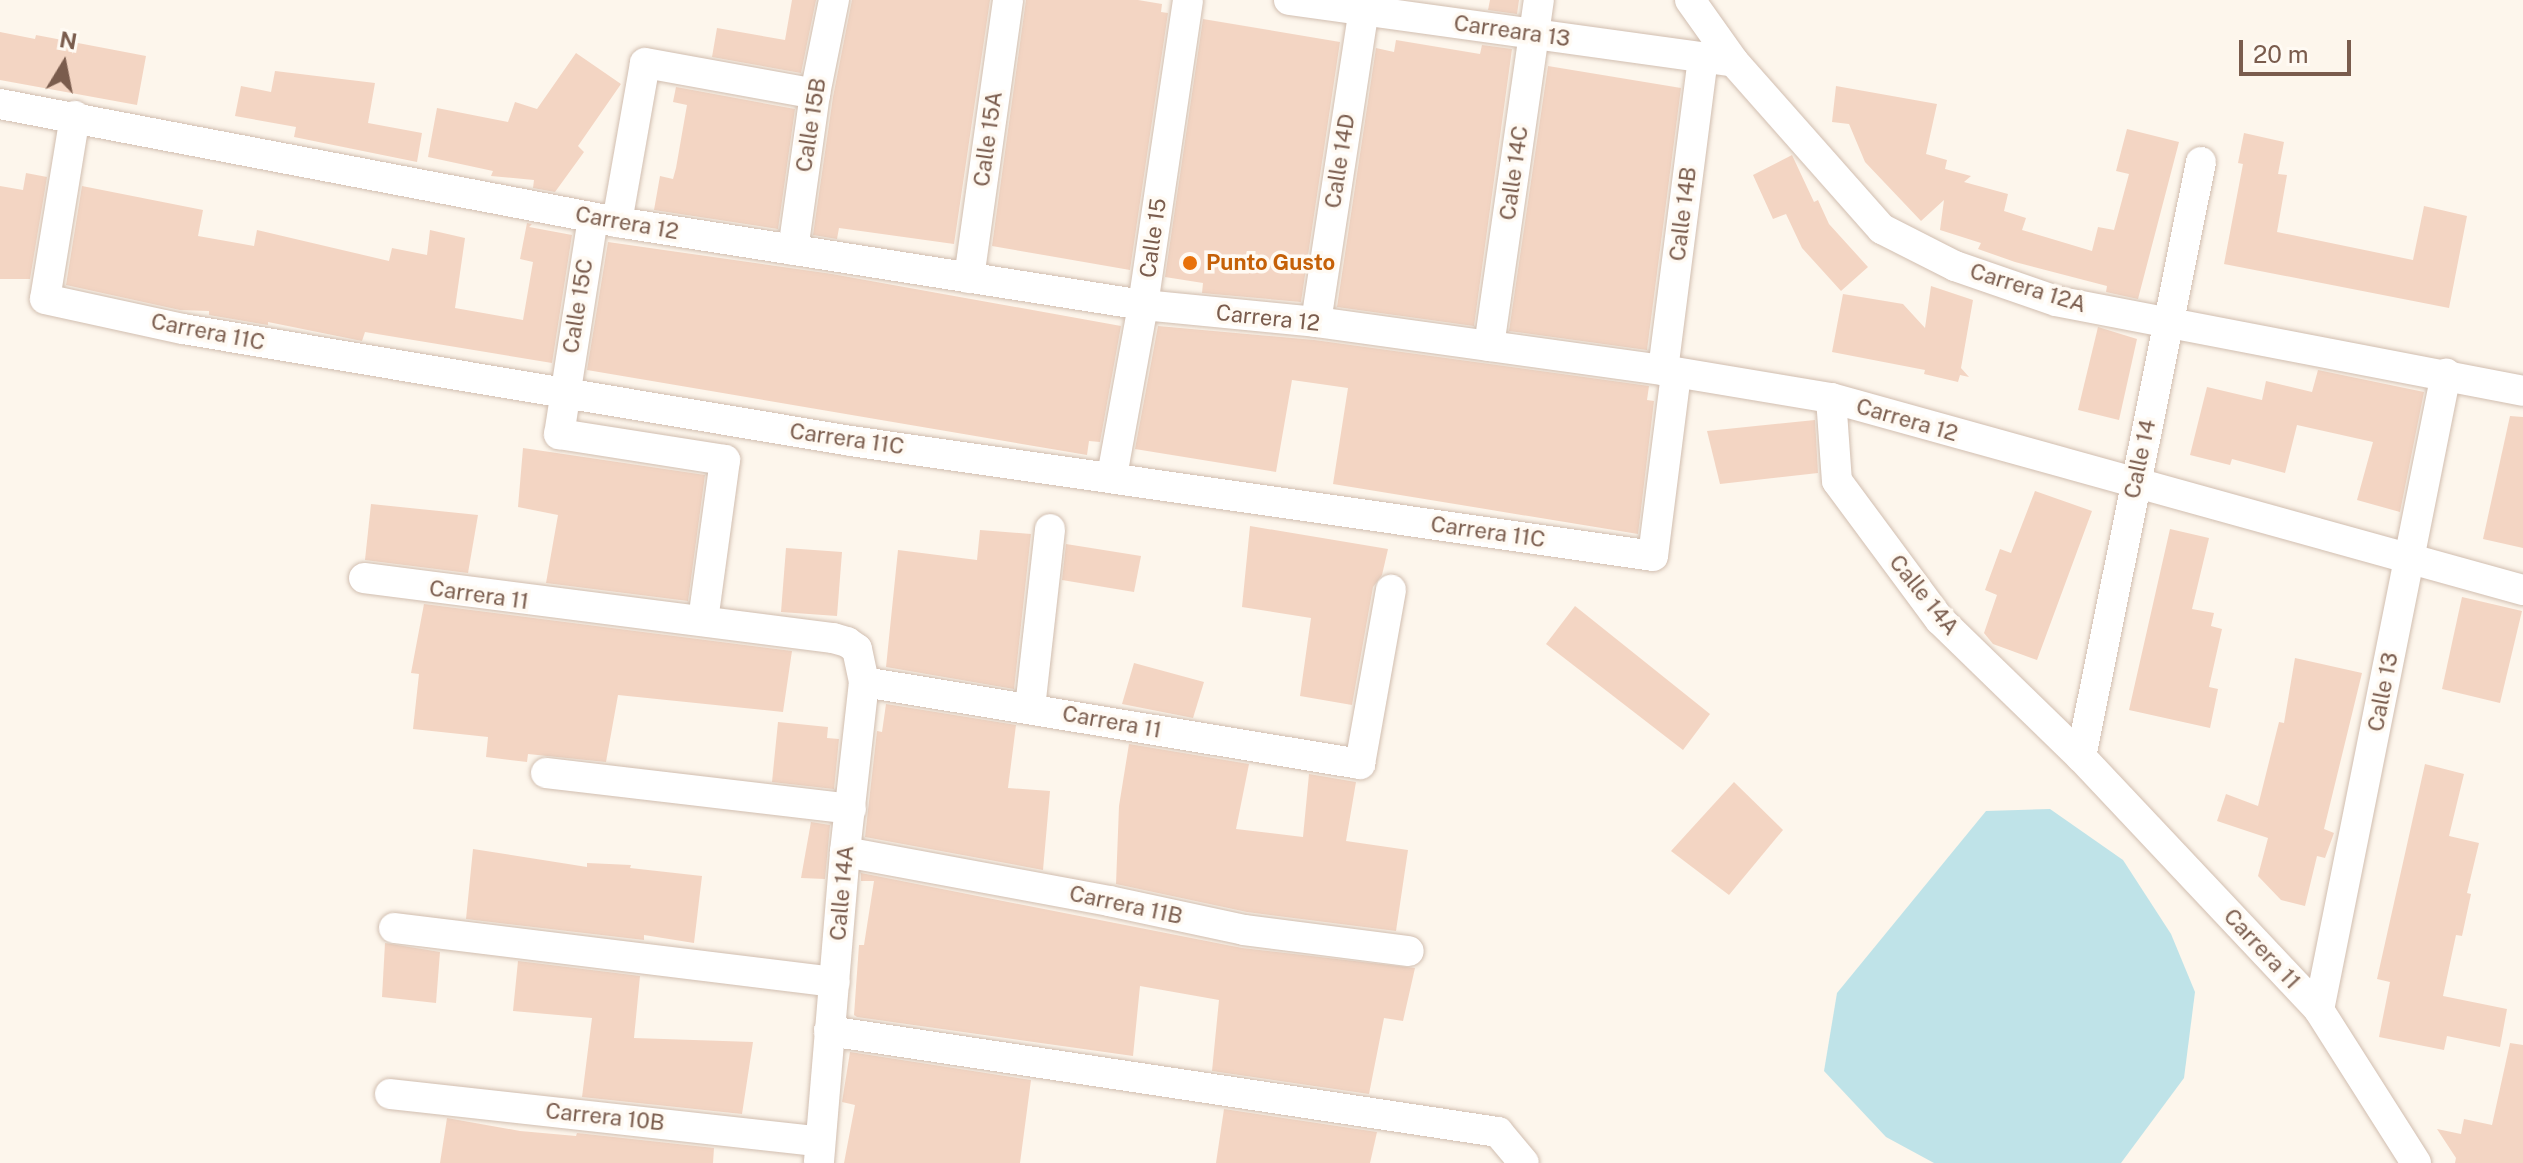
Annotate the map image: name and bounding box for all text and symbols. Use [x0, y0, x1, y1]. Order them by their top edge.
street label: Carreara 13 [1452, 10, 1572, 52]
north arrow [24, 24, 104, 104]
scale bar [2243, 24, 2355, 74]
text: N [57, 26, 79, 55]
text: 20 m [2253, 40, 2309, 68]
street label: Calle 15B [791, 76, 831, 174]
street label: Calle 15A [968, 90, 1008, 188]
street label: Calle 14D [1319, 112, 1361, 210]
street label: Calle 14C [1494, 124, 1534, 222]
street label: Calle 14B [1664, 165, 1702, 263]
street label: Calle 15 [1134, 196, 1172, 280]
street label: Carrera 12 [573, 201, 681, 245]
place label: Punto Gusto [1206, 250, 1335, 276]
marker: Punto Gusto [1181, 254, 1199, 272]
street label: Calle 15C [557, 257, 599, 355]
street label: Carrera 12A [1967, 258, 2089, 318]
street label: Carrera 12 [1215, 299, 1321, 337]
street label: Carrera 11C [149, 308, 267, 356]
street label: Carrera 12 [1853, 393, 1961, 447]
street label: Calle 14 [2119, 417, 2161, 501]
street label: Carrera 11C [788, 418, 906, 460]
street label: Carrera 11C [1429, 511, 1547, 553]
street label: Calle 14A [1884, 549, 1964, 641]
street label: Carrera 11 [428, 575, 530, 615]
street label: Calle 13 [2362, 650, 2404, 734]
street label: Carrera 11 [1060, 700, 1164, 744]
street label: Calle 14A [825, 844, 859, 942]
street label: Carrera 11B [1067, 880, 1185, 930]
street label: Carrera 11 [2218, 903, 2306, 995]
street label: Carrera 10B [544, 1098, 666, 1136]

